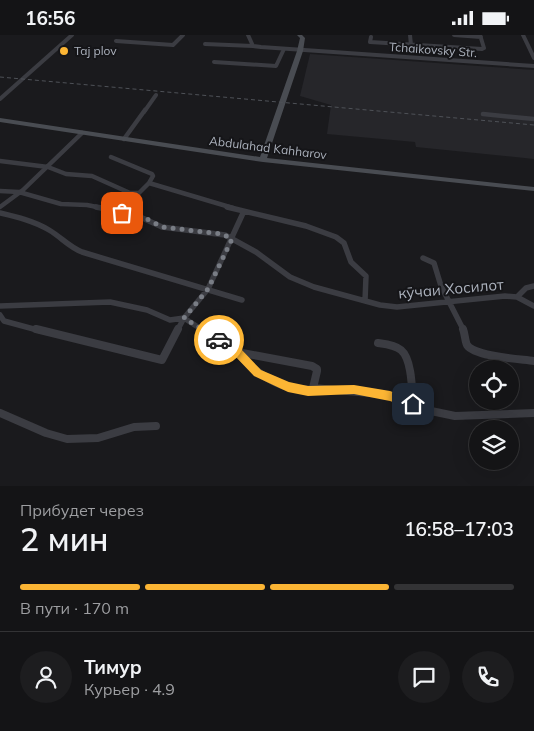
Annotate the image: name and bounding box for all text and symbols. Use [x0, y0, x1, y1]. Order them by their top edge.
text: 16:56 [25, 6, 75, 30]
street label: Tchaikovsky Str. [388, 39, 478, 60]
place label: Taj plov [74, 43, 117, 58]
marker: Taj plov [58, 45, 70, 57]
street label: Abdulahad Kahharov [208, 133, 328, 162]
pin [101, 192, 143, 234]
icon: bag [108, 199, 136, 227]
street label: кӯчаи Хосилот [397, 274, 505, 303]
courier [194, 315, 244, 365]
icon: car [205, 326, 233, 354]
map controls [469, 360, 519, 470]
button: locate [469, 360, 519, 410]
pin [392, 383, 434, 425]
icon: home [399, 390, 427, 418]
button: layers [469, 420, 519, 470]
text: Прибудет через [20, 500, 144, 520]
text: 16:58–17:03 [404, 517, 514, 541]
text: 2 мин [20, 519, 108, 559]
text: В пути · 170 m [20, 598, 129, 618]
button: person [20, 651, 72, 703]
button: chat [398, 651, 450, 703]
button: phone [462, 651, 514, 703]
text: Тимур [84, 655, 142, 679]
text: Курьер · 4.9 [84, 679, 175, 699]

